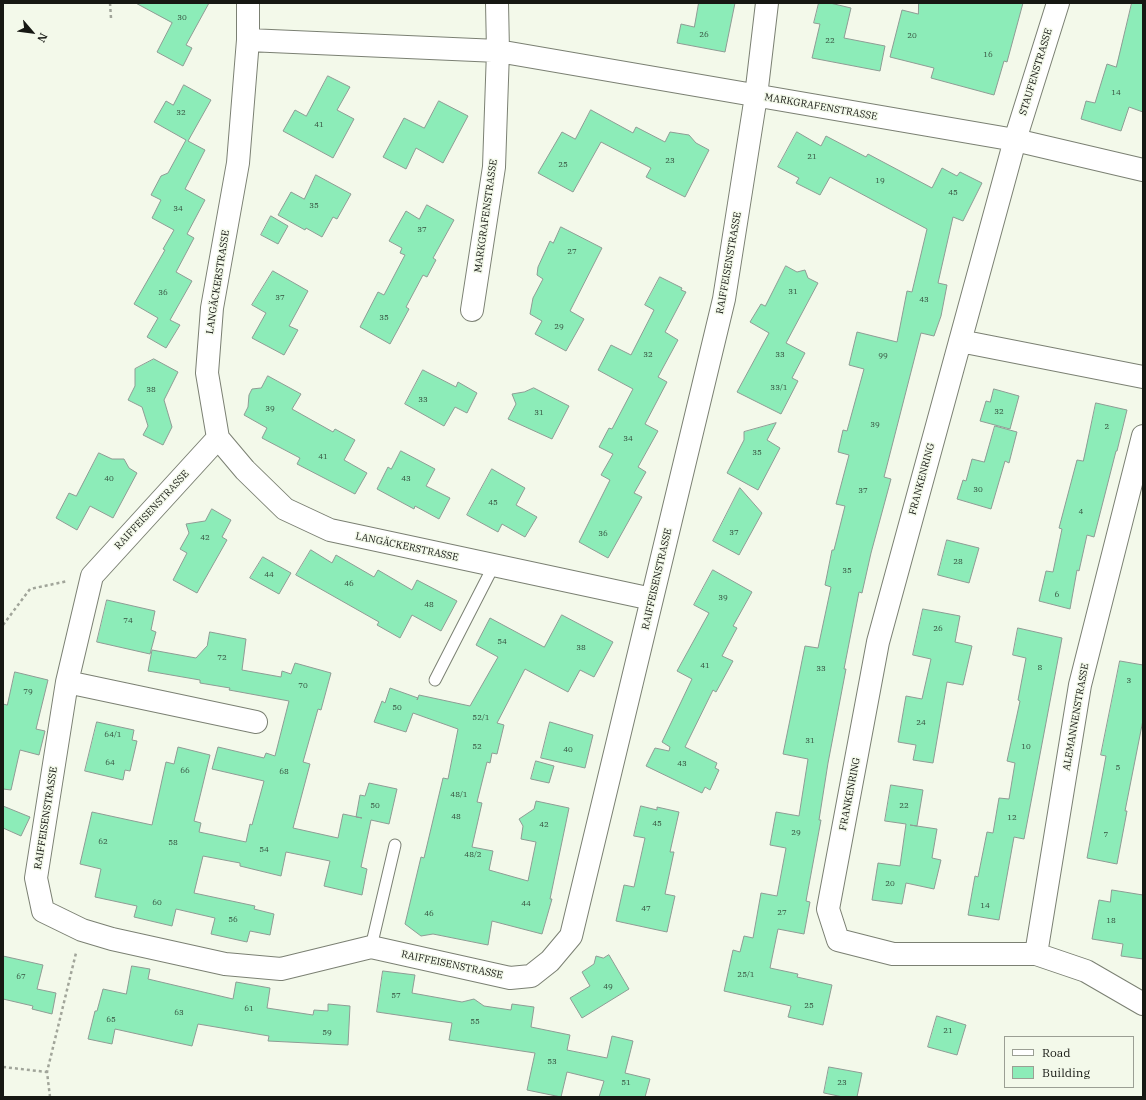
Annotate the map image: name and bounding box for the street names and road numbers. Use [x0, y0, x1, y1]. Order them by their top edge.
street label: STAUFENSTRASSE [1017, 27, 1055, 117]
street label: MARKGRAFENSTRASSE [764, 91, 878, 123]
street label: MARKGRAFENSTRASSE [472, 158, 500, 274]
street label: RAIFFEISENSTRASSE [714, 211, 744, 315]
street label: LANGÄCKERSTRASSE [204, 229, 232, 335]
street label: FRANKENRING [907, 442, 937, 516]
street label: RAIFFEISENSTRASSE [112, 468, 192, 552]
street label: RAIFFEISENSTRASSE [639, 527, 675, 631]
street label: LANGÄCKERSTRASSE [354, 530, 460, 564]
street label: ALEMANNENSTRASSE [1061, 662, 1091, 772]
street label: FRANKENRING [837, 756, 863, 832]
street label: RAIFFEISENSTRASSE [32, 766, 60, 870]
street label: RAIFFEISENSTRASSE [400, 948, 504, 982]

